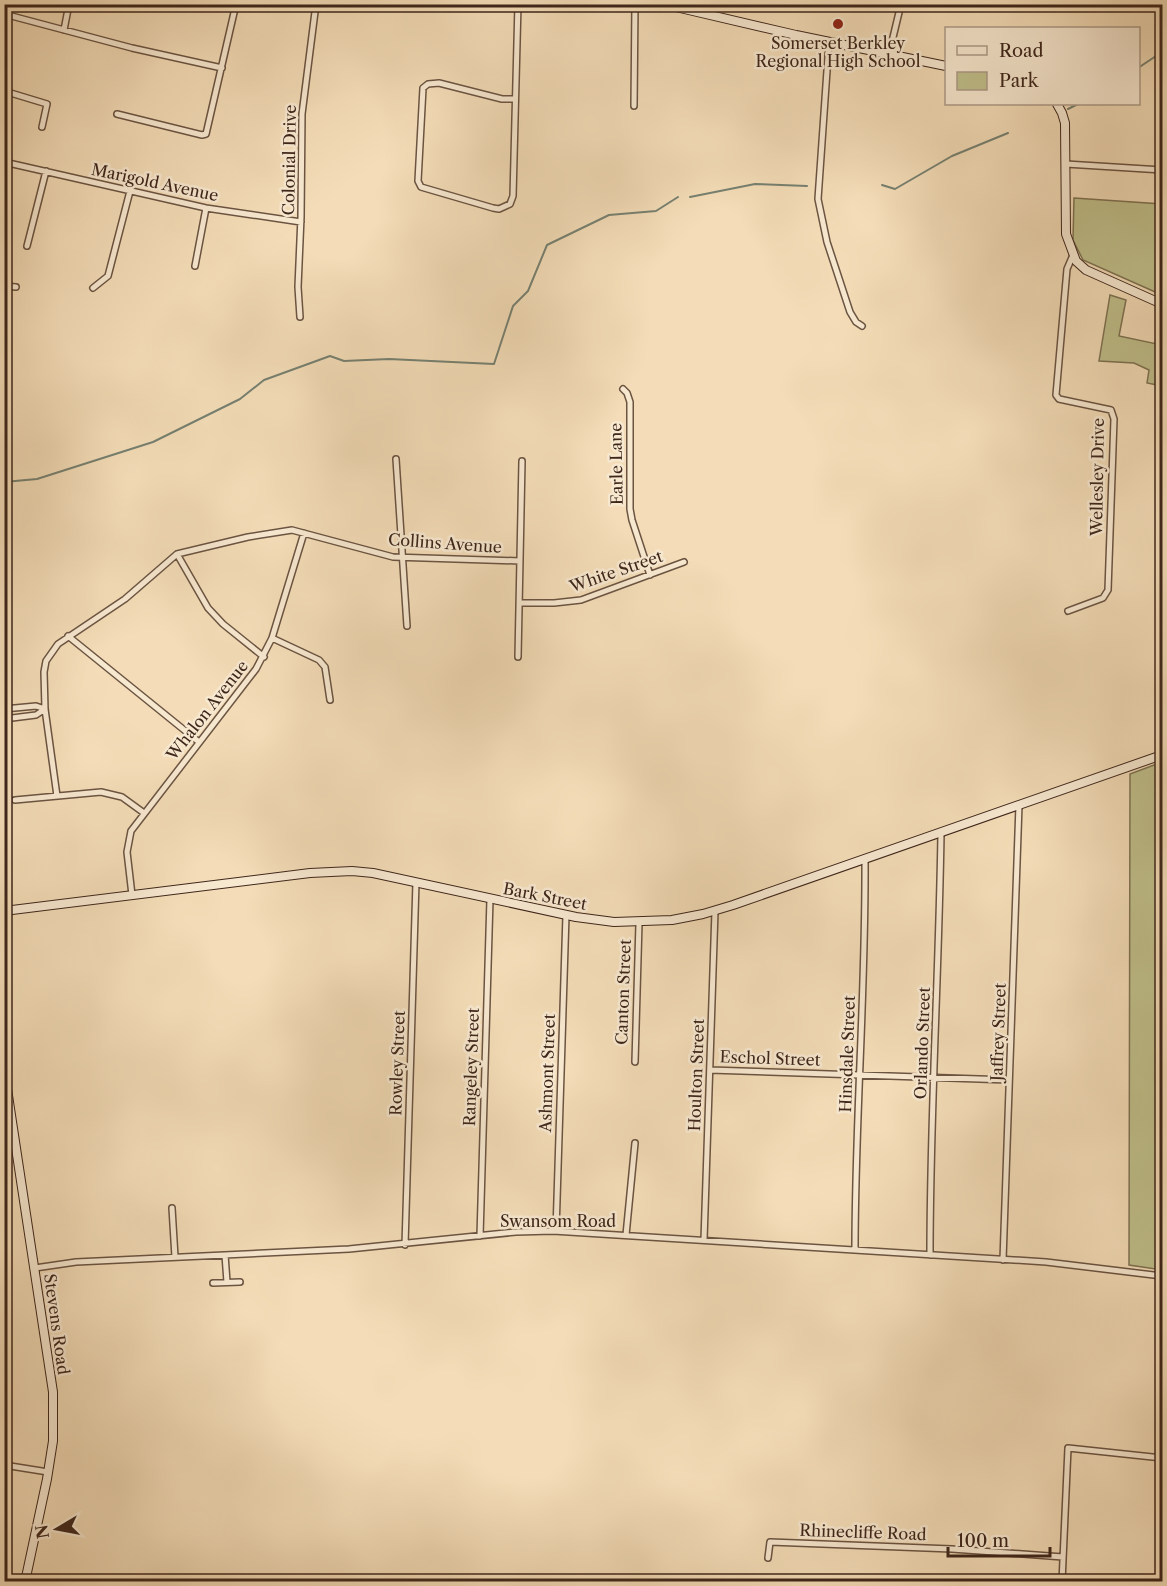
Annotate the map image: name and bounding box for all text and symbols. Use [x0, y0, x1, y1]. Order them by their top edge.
marker: Somerset Berkley Regional High School [831, 17, 845, 31]
legend [945, 27, 1140, 105]
place label: Somerset Berkley Regional High School [756, 33, 921, 71]
text: Road [999, 40, 1044, 62]
text: Park [999, 70, 1040, 92]
street label: Colonial Drive [278, 104, 300, 215]
street label: Marigold Avenue [90, 159, 220, 205]
street label: Wellesley Drive [1086, 418, 1108, 537]
street label: Earle Lane [605, 423, 627, 505]
street label: Collins Avenue [387, 529, 503, 557]
street label: White Street [566, 546, 665, 597]
street label: Whalon Avenue [161, 656, 252, 765]
street label: Bark Street [501, 878, 589, 914]
street label: Canton Street [611, 938, 635, 1045]
street label: Jaffrey Street [986, 982, 1010, 1084]
street label: Orlando Street [910, 986, 934, 1100]
street label: Hinsdale Street [835, 995, 859, 1113]
street label: Rangeley Street [459, 1007, 483, 1127]
street label: Rowley Street [385, 1010, 409, 1116]
street label: Ashmont Street [535, 1013, 559, 1134]
street label: Houlton Street [684, 1018, 708, 1132]
street label: Eschol Street [719, 1046, 821, 1070]
street label: Swansom Road [500, 1211, 616, 1231]
street label: Stevens Road [40, 1272, 74, 1376]
north arrow [27, 1499, 87, 1559]
street label: Rhinecliffe Road [799, 1520, 927, 1544]
scale bar [948, 1520, 1050, 1558]
text: N [31, 1523, 53, 1540]
text: 100 m [957, 1530, 1009, 1552]

